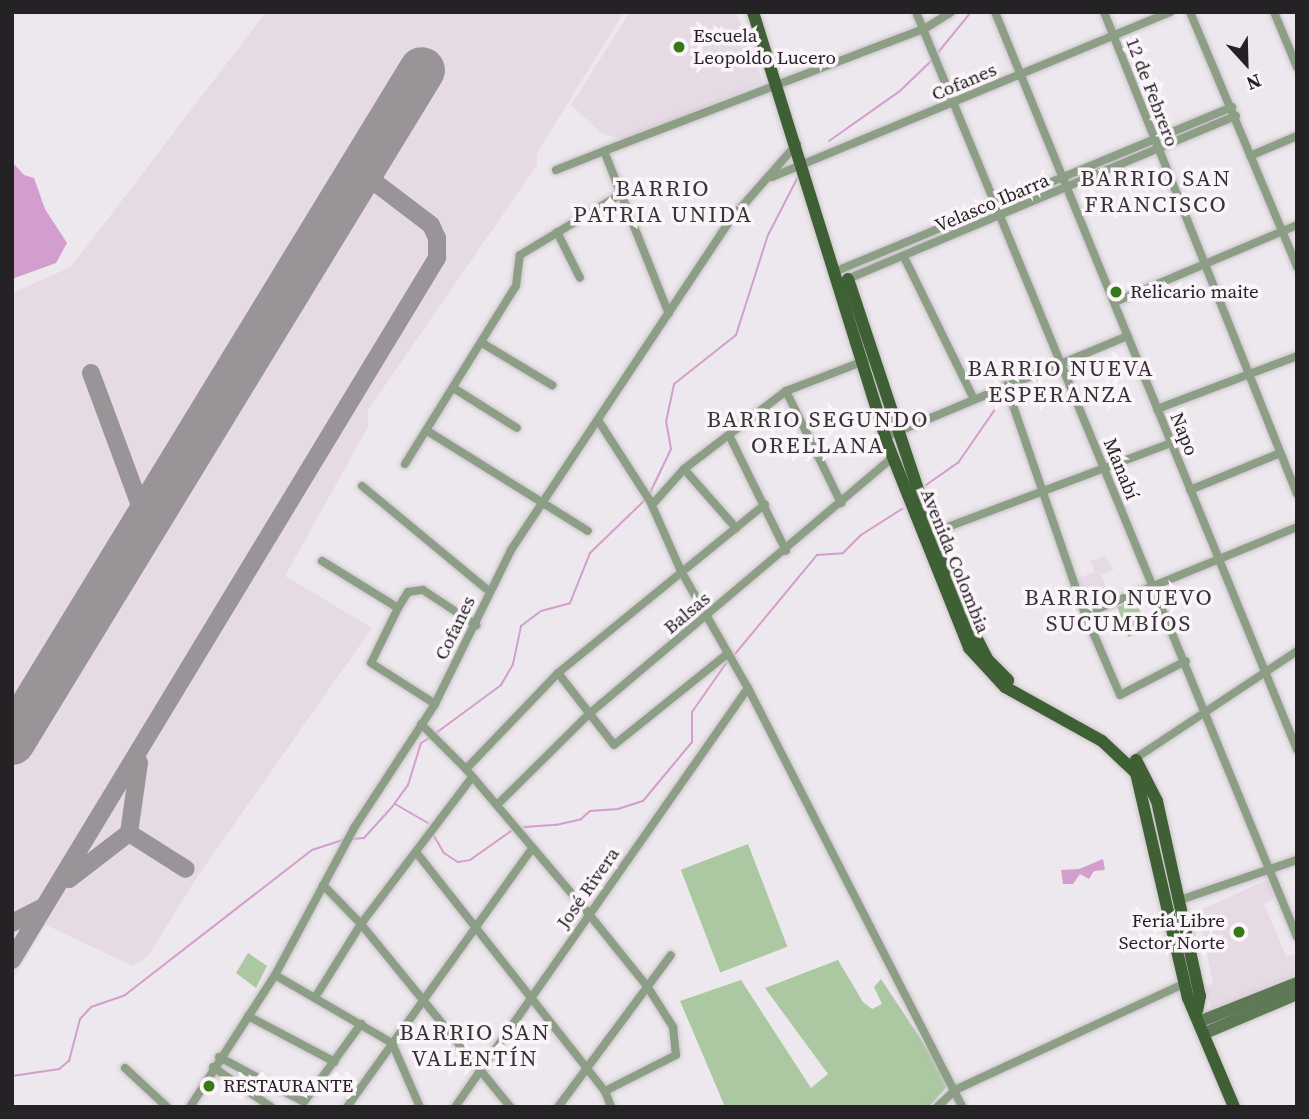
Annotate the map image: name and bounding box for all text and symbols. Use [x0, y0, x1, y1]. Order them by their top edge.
place label: Escuela Leopoldo Lucero [693, 25, 836, 69]
north arrow [1211, 28, 1281, 98]
street label: 12 de Febrero [1121, 34, 1183, 150]
marker: Escuela Leopoldo Lucero [671, 39, 687, 55]
street label: Cofanes [928, 58, 1000, 106]
text: N [1243, 68, 1265, 97]
district label: BARRIO SAN FRANCISCO [1081, 164, 1231, 218]
street label: Velasco Ibarra [932, 169, 1052, 237]
district label: BARRIO PATRIA UNIDA [575, 174, 751, 228]
place label: Relicario maite [1130, 281, 1259, 303]
marker: Relicario maite [1108, 284, 1124, 300]
district label: BARRIO NUEVA ESPERANZA [969, 354, 1153, 408]
district label: BARRIO SEGUNDO ORELLANA [708, 405, 928, 459]
street label: Napo [1165, 409, 1203, 459]
street label: Manabí [1098, 435, 1144, 503]
street label: Avenida Colombia [916, 485, 994, 637]
district label: BARRIO NUEVO SUCUMBÍOS [1026, 583, 1212, 637]
street label: Balsas [659, 587, 715, 639]
street label: Cofanes [430, 592, 480, 664]
street label: José Rivera [552, 843, 624, 933]
place label: Feria Libre Sector Norte [1119, 910, 1225, 954]
marker: Feria Libre Sector Norte [1231, 924, 1247, 940]
district label: BARRIO SAN VALENTÍN [400, 1018, 550, 1072]
place label: RESTAURANTE [223, 1075, 353, 1097]
marker: RESTAURANTE [201, 1078, 217, 1094]

